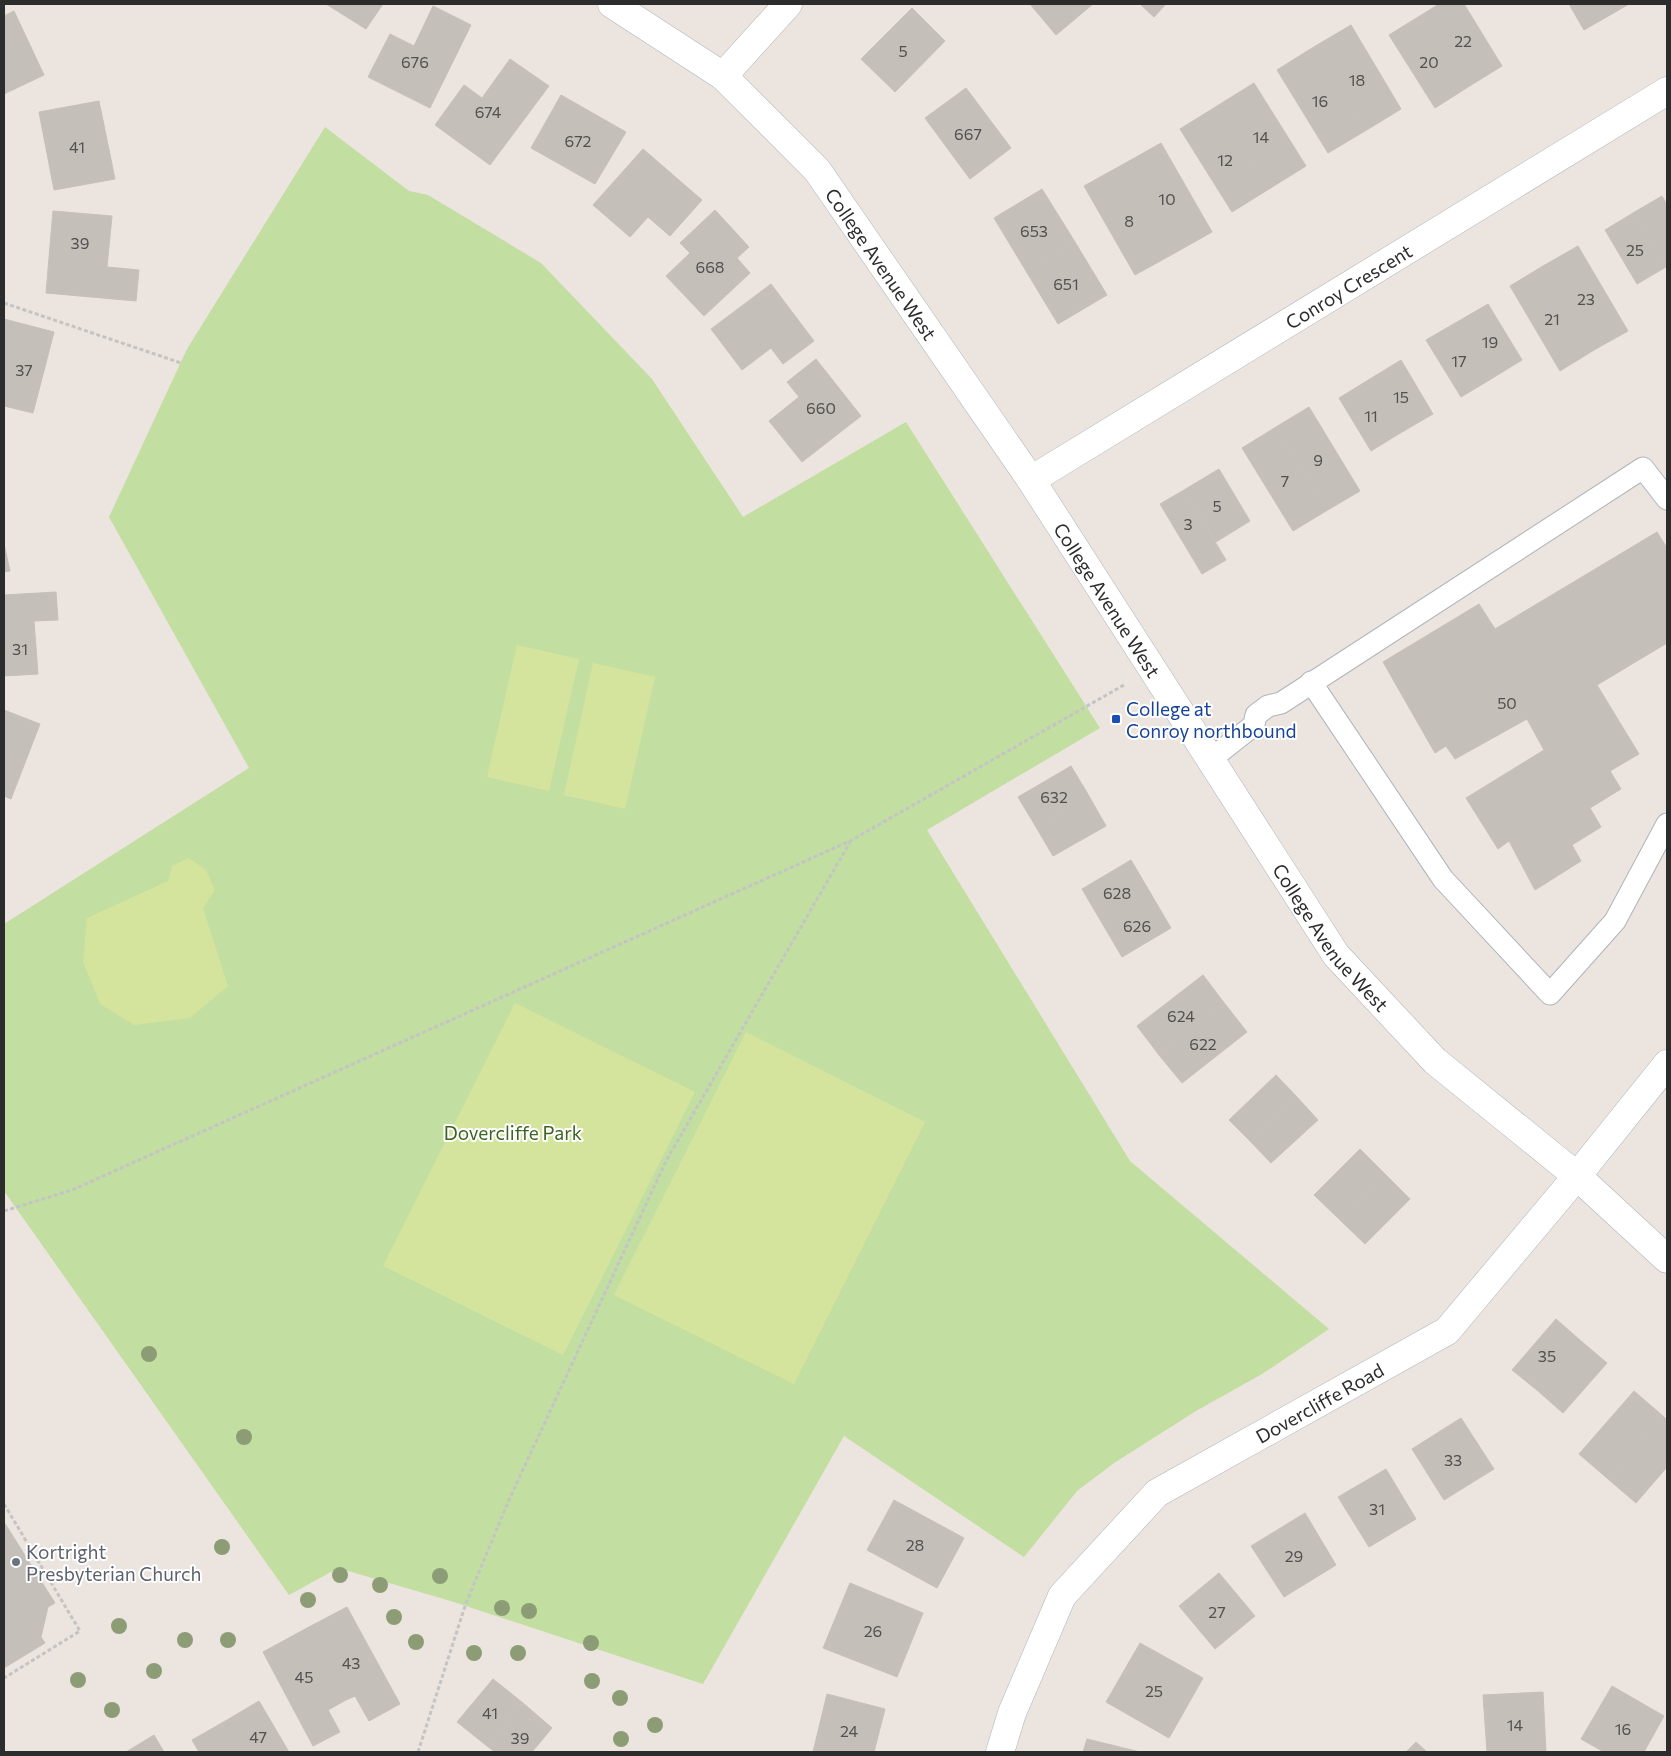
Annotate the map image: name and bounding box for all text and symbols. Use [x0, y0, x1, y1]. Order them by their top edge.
house number: 22 [1454, 31, 1472, 50]
house number: 5 [898, 41, 908, 60]
house number: 676 [401, 52, 429, 71]
house number: 20 [1419, 52, 1439, 71]
house number: 18 [1349, 70, 1365, 89]
house number: 16 [1312, 91, 1328, 110]
house number: 674 [475, 102, 502, 121]
house number: 667 [954, 124, 982, 143]
house number: 14 [1253, 127, 1270, 146]
house number: 672 [565, 131, 592, 150]
house number: 41 [69, 137, 85, 156]
house number: 12 [1217, 150, 1233, 169]
street label: College Avenue West [821, 183, 942, 344]
house number: 10 [1158, 189, 1176, 208]
house number: 8 [1124, 211, 1134, 230]
house number: 653 [1020, 221, 1048, 240]
house number: 39 [71, 233, 89, 252]
street label: Conroy Crescent [1281, 238, 1416, 333]
house number: 25 [1626, 240, 1644, 259]
house number: 668 [695, 257, 725, 276]
house number: 651 [1053, 274, 1079, 293]
house number: 23 [1577, 289, 1595, 308]
house number: 21 [1544, 309, 1560, 328]
house number: 19 [1482, 332, 1498, 351]
house number: 17 [1451, 351, 1467, 370]
house number: 37 [15, 360, 33, 379]
house number: 15 [1393, 387, 1409, 406]
house number: 660 [806, 398, 836, 417]
house number: 11 [1364, 406, 1378, 425]
house number: 9 [1313, 450, 1323, 469]
house number: 7 [1281, 471, 1289, 490]
house number: 5 [1212, 496, 1222, 515]
house number: 3 [1183, 514, 1193, 533]
street label: College Avenue West [1050, 518, 1166, 681]
house number: 31 [12, 639, 28, 658]
house number: 50 [1497, 693, 1517, 712]
place label: College at Conroy northbound [1126, 697, 1297, 742]
marker: College at Conroy northbound [1110, 713, 1122, 725]
house number: 632 [1040, 787, 1068, 806]
street label: College Avenue West [1268, 859, 1394, 1016]
house number: 628 [1103, 883, 1131, 902]
house number: 626 [1123, 916, 1151, 935]
house number: 624 [1167, 1006, 1195, 1025]
house number: 622 [1189, 1034, 1217, 1053]
park label: Dovercliffe Park [444, 1121, 582, 1144]
house number: 35 [1538, 1346, 1556, 1365]
street label: Dovercliffe Road [1251, 1357, 1387, 1447]
house number: 33 [1444, 1450, 1462, 1469]
house number: 31 [1369, 1499, 1385, 1518]
house number: 28 [906, 1535, 924, 1554]
place label: Kortright Presbyterian Church [26, 1540, 201, 1585]
house number: 29 [1285, 1546, 1303, 1565]
marker: Kortright Presbyterian Church [10, 1556, 22, 1568]
house number: 27 [1208, 1602, 1226, 1621]
house number: 26 [864, 1621, 882, 1640]
house number: 43 [342, 1653, 360, 1672]
house number: 45 [295, 1667, 313, 1686]
house number: 25 [1145, 1681, 1163, 1700]
house number: 41 [482, 1703, 498, 1722]
house number: 14 [1507, 1715, 1524, 1734]
house number: 16 [1615, 1719, 1631, 1738]
house number: 24 [840, 1721, 858, 1740]
house number: 47 [249, 1727, 267, 1746]
house number: 39 [511, 1728, 529, 1747]

